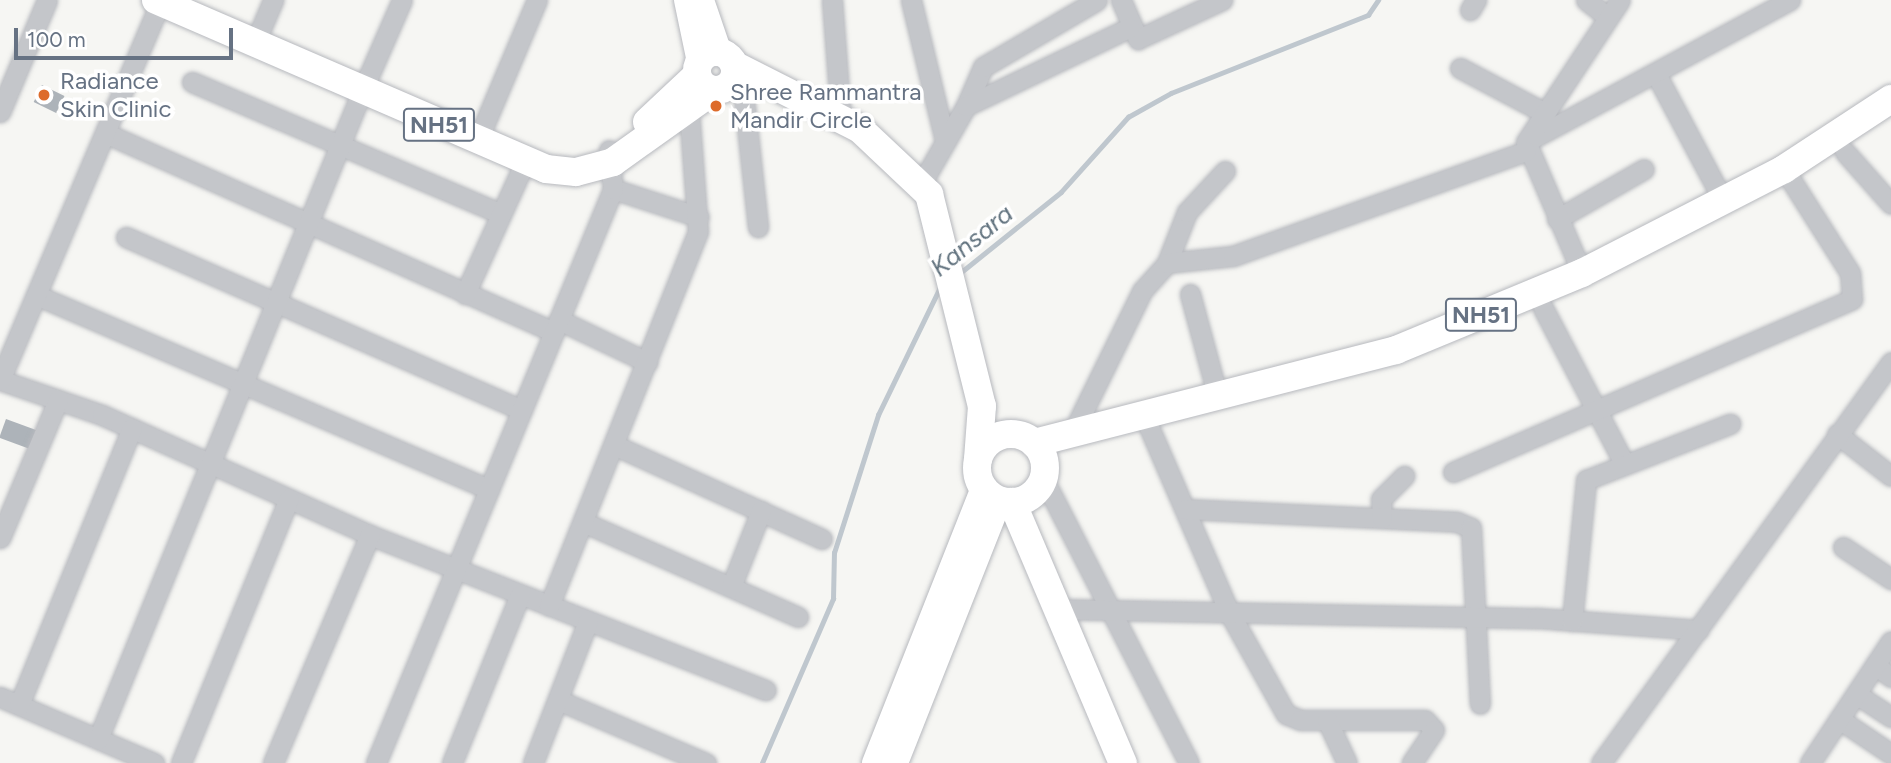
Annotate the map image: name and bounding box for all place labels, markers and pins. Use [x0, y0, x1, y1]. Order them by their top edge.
place label: Radiance Skin Clinic [60, 67, 171, 123]
place label: Shree Rammantra Mandir Circle [730, 78, 922, 134]
marker: Radiance Skin Clinic [34, 85, 54, 105]
marker: Shree Rammantra Mandir Circle [708, 98, 724, 114]

